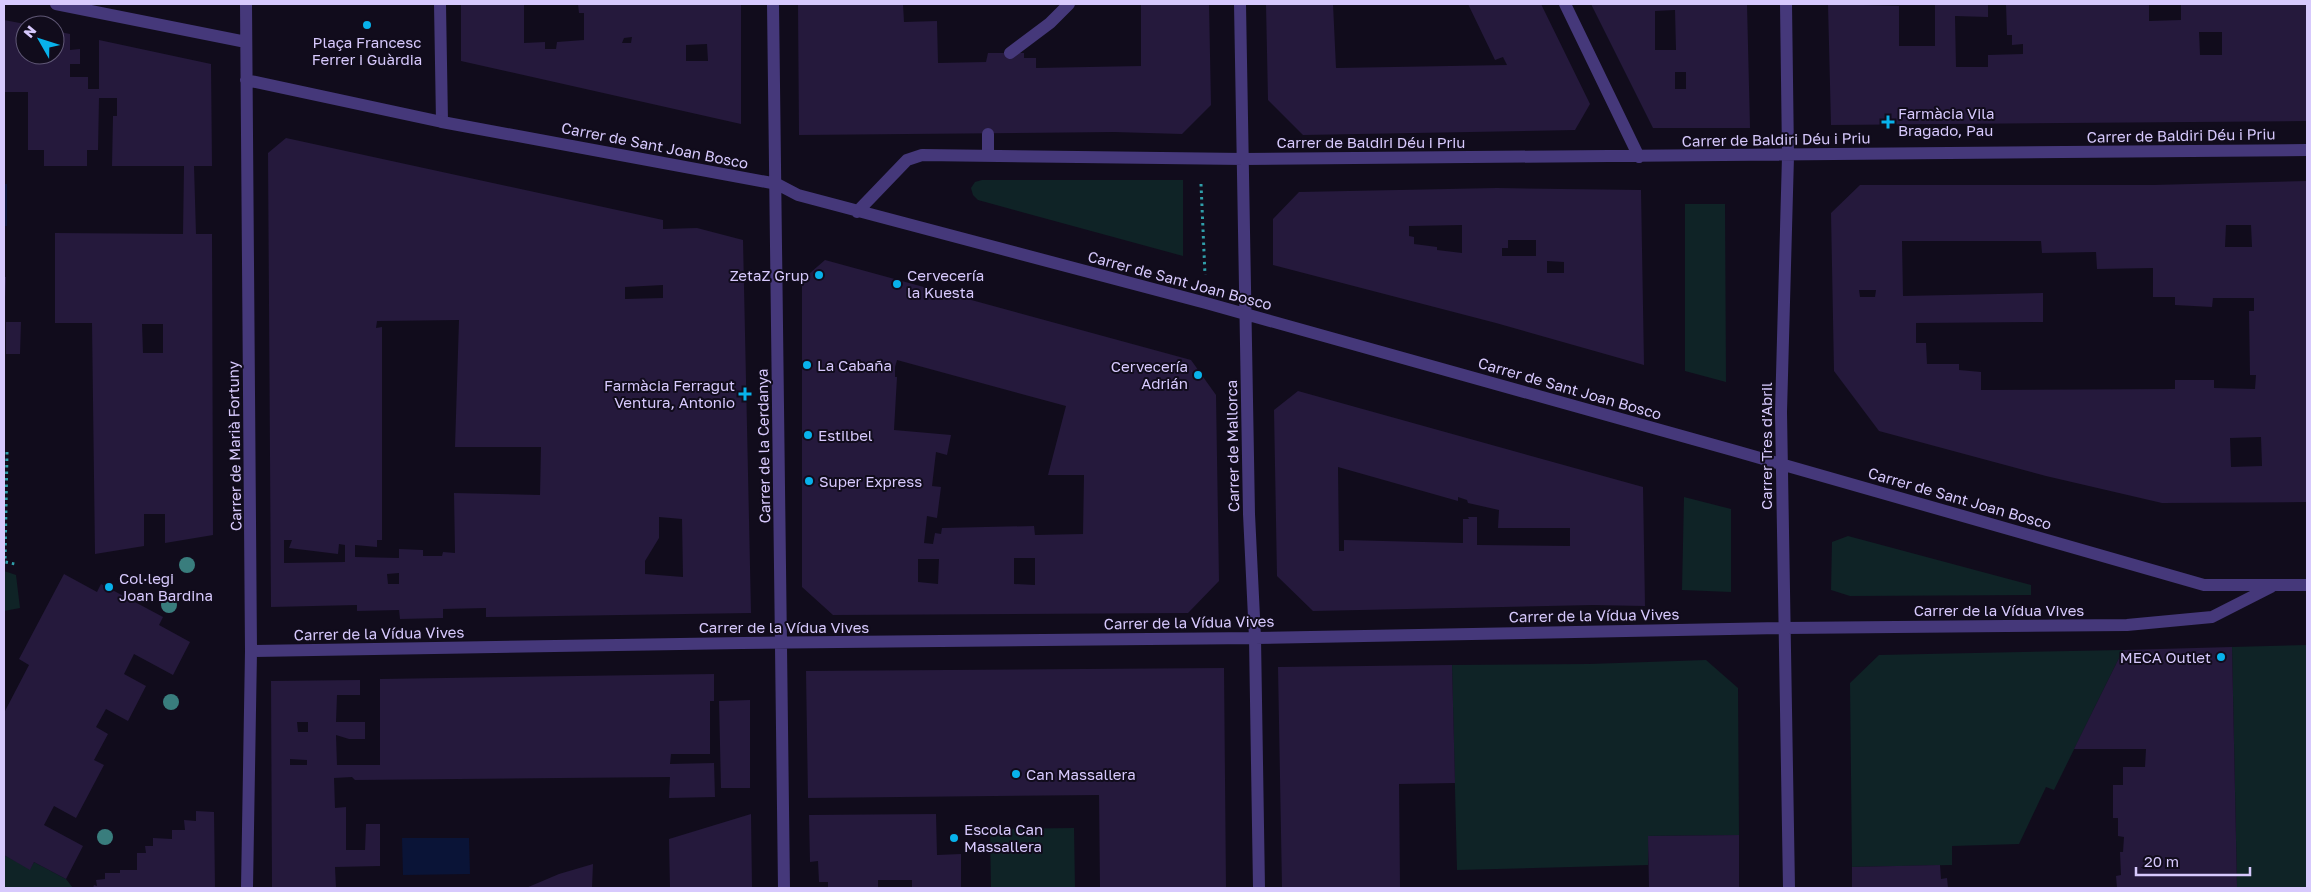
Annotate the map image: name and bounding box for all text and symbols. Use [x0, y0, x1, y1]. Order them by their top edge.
north arrow [15, 15, 65, 65]
marker: Plaça Francesc Ferrer i Guàrdia [361, 19, 373, 31]
text: N [20, 22, 39, 41]
place label: Plaça Francesc Ferrer i Guàrdia [312, 33, 422, 68]
place label: Farmàcia Vila Bragado, Pau [1898, 104, 1994, 139]
marker: Farmàcia Vila Bragado, Pau [1882, 116, 1894, 128]
street label: Carrer de Sant Joan Bosco [560, 118, 750, 172]
street label: Carrer de Baldiri Déu i Priu [2086, 124, 2276, 146]
street label: Carrer de Baldiri Déu i Priu [1681, 128, 1871, 150]
street label: Carrer de Baldiri Déu i Priu [1277, 133, 1465, 151]
street label: Carrer de Sant Joan Bosco [1086, 247, 1274, 313]
place label: ZetaZ Grup [730, 266, 809, 284]
place label: Cervecería la Kuesta [907, 266, 984, 301]
marker: ZetaZ Grup [813, 269, 825, 281]
marker: Cervecería la Kuesta [891, 278, 903, 290]
street label: Carrer de Sant Joan Bosco [1476, 353, 1664, 423]
place label: La Cabaña [817, 356, 892, 374]
place label: Cervecería Adrián [1111, 357, 1188, 392]
marker: La Cabaña [801, 359, 813, 371]
street label: Carrer de Marià Fortuny [224, 360, 244, 531]
street label: Carrer de la Cerdanya [753, 368, 773, 524]
marker: Cervecería Adrián [1192, 369, 1204, 381]
place label: Farmàcia Ferragut Ventura, Antonio [604, 376, 735, 411]
street label: Carrer de Mallorca [1222, 380, 1242, 512]
street label: Carrer Tres d'Abril [1757, 382, 1775, 510]
marker: Farmàcia Ferragut Ventura, Antonio [739, 388, 751, 400]
place label: Estilbel [818, 426, 873, 444]
marker: Estilbel [802, 429, 814, 441]
street label: Carrer de Sant Joan Bosco [1866, 463, 2054, 533]
place label: Super Express [819, 472, 922, 490]
marker: Super Express [803, 475, 815, 487]
place label: Col·legi Joan Bardina [119, 569, 213, 604]
marker: Col·legi Joan Bardina [103, 581, 115, 593]
street label: Carrer de la Vídua Vives [1914, 601, 2084, 619]
street label: Carrer de la Vídua Vives [1509, 605, 1680, 625]
street label: Carrer de la Vídua Vives [1104, 612, 1275, 632]
street label: Carrer de la Vídua Vives [699, 618, 869, 636]
street label: Carrer de la Vídua Vives [294, 623, 465, 643]
place label: MECA Outlet [2120, 648, 2211, 666]
marker: MECA Outlet [2215, 651, 2227, 663]
place label: Can Massallera [1026, 765, 1136, 783]
marker: Can Massallera [1010, 768, 1022, 780]
place label: Escola Can Massallera [964, 820, 1043, 855]
marker: Escola Can Massallera [948, 832, 960, 844]
scale bar [2136, 844, 2250, 876]
text: 20 m [2144, 852, 2179, 870]

